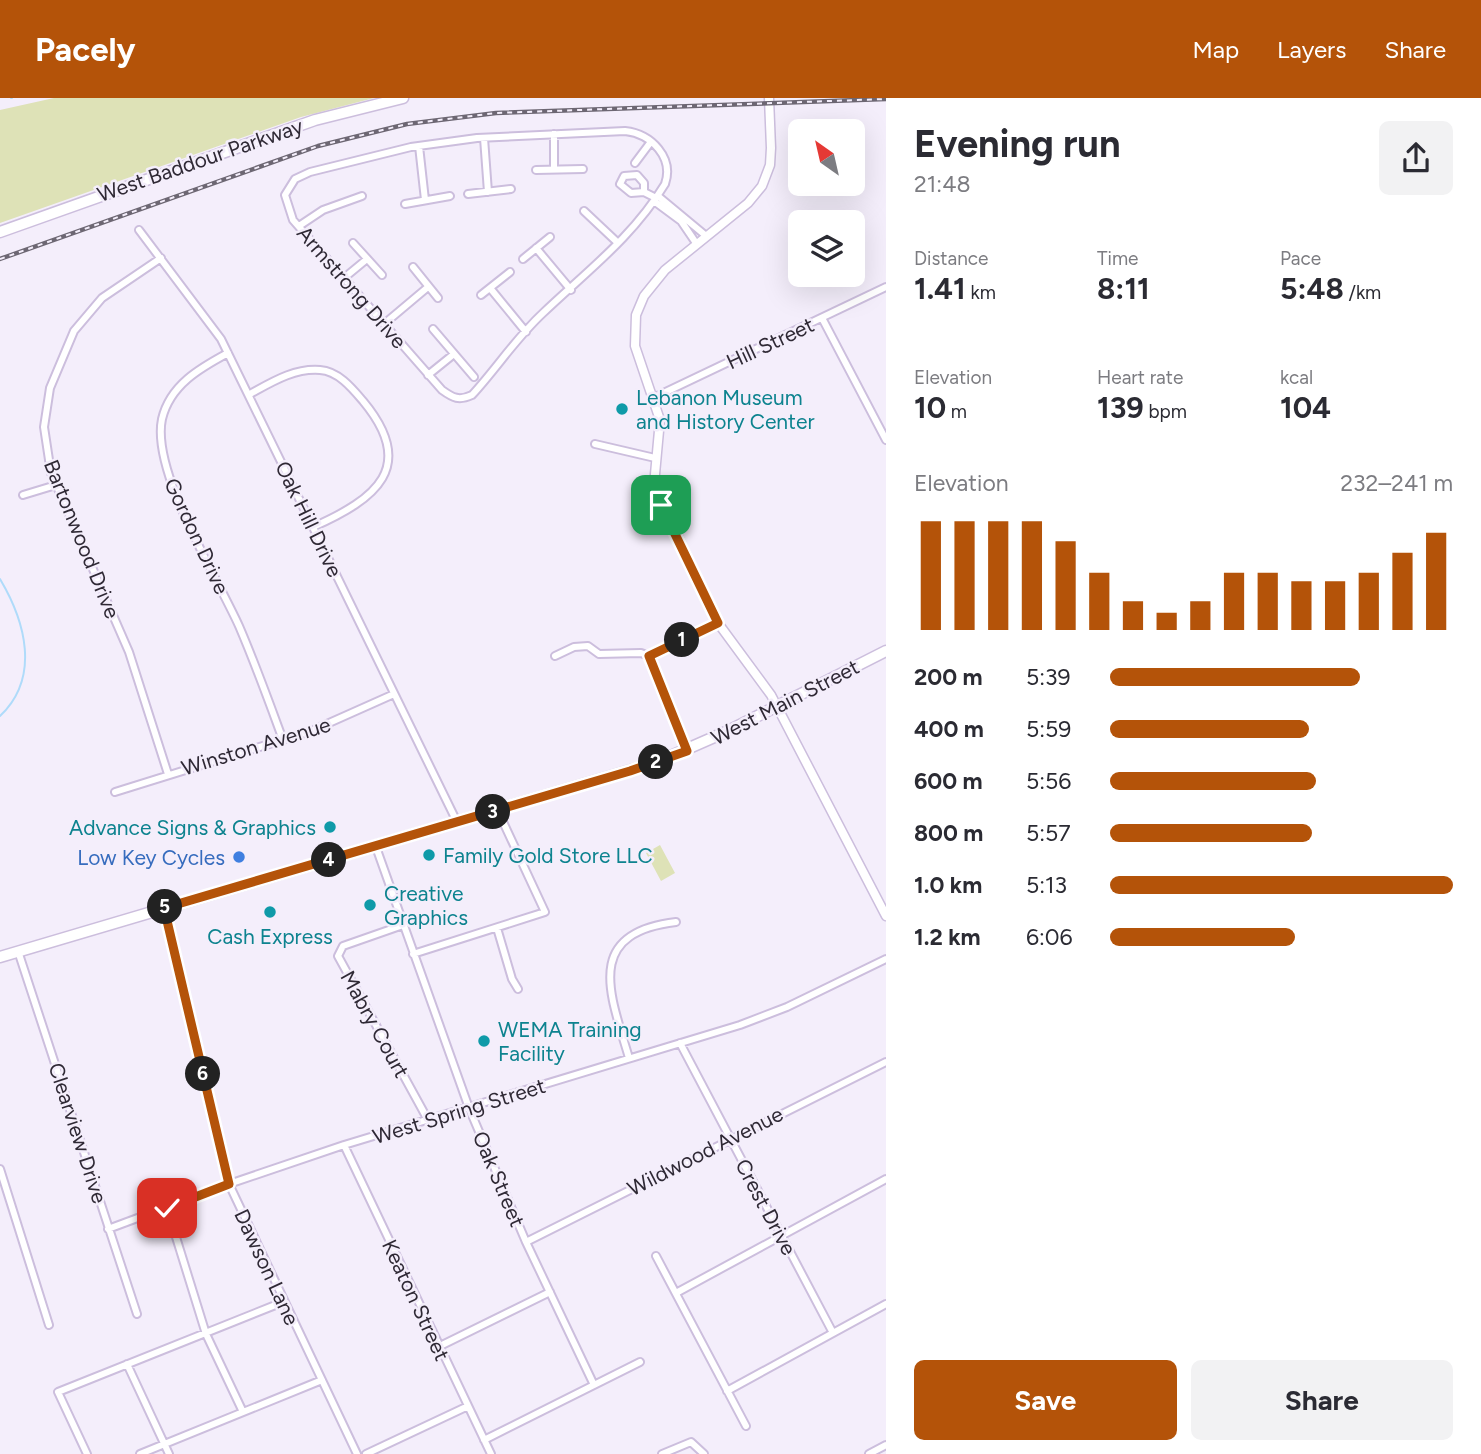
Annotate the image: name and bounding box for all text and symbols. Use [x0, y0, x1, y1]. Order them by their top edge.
text: Pacely [35, 30, 136, 69]
text: Map [1192, 35, 1239, 64]
text: Layers [1277, 35, 1346, 64]
text: Share [1384, 35, 1446, 64]
street label: West Baddour Parkway [94, 113, 306, 207]
north arrow [788, 119, 864, 196]
map controls [788, 119, 865, 287]
text: Evening run [914, 121, 1121, 167]
button: share [1379, 121, 1453, 195]
text: 21:48 [914, 170, 971, 198]
button: layers [788, 210, 865, 287]
street label: Armstrong Drive [292, 221, 412, 353]
text: Distance [914, 247, 988, 270]
text: Time [1097, 247, 1138, 270]
text: Pace [1280, 247, 1321, 270]
text: 1.41 [914, 270, 966, 307]
text: 8:11 [1097, 270, 1150, 307]
text: 5:48 [1280, 270, 1344, 307]
text: km [966, 281, 996, 304]
text: /km [1344, 281, 1381, 304]
street label: Hill Street [722, 312, 818, 374]
text: Elevation [914, 366, 992, 389]
text: Heart rate [1097, 366, 1183, 389]
text: kcal [1280, 366, 1313, 389]
place label: Lebanon Museum and History Center [636, 385, 815, 434]
text: 10 [914, 389, 946, 426]
text: 139 [1097, 389, 1144, 426]
text: 104 [1280, 389, 1331, 426]
text: m [946, 400, 967, 423]
text: bpm [1144, 400, 1187, 423]
marker: Lebanon Museum and History Center [614, 401, 630, 417]
street label: Bartonwood Drive [39, 456, 125, 622]
street label: Oak Hill Drive [270, 457, 348, 581]
text: Elevation [914, 469, 1009, 497]
text: 232–241 m [1340, 469, 1453, 497]
street label: Gordon Drive [159, 474, 235, 598]
pin [631, 475, 691, 535]
icon: arrive [642, 486, 680, 524]
pin: 1 [664, 622, 700, 658]
text: 1 [677, 628, 686, 651]
street label: West Main Street [707, 654, 863, 750]
text: 200 m [914, 663, 983, 691]
text: 5:39 [1026, 663, 1071, 691]
street label: Winston Avenue [178, 711, 334, 781]
text: 400 m [914, 715, 984, 743]
text: 5:59 [1026, 715, 1071, 743]
pin: 2 [638, 744, 674, 780]
text: 2 [650, 750, 661, 773]
text: 600 m [914, 767, 983, 795]
text: 5:56 [1026, 767, 1071, 795]
pin: 3 [476, 794, 510, 830]
text: 3 [487, 800, 498, 823]
place label: Advance Signs & Graphics [69, 815, 316, 840]
marker: Advance Signs & Graphics [322, 819, 338, 835]
text: 800 m [914, 819, 983, 847]
text: 5:57 [1026, 819, 1071, 847]
pin: 4 [312, 842, 346, 878]
place label: Family Gold Store LLC [443, 843, 653, 868]
place label: Low Key Cycles [77, 845, 225, 870]
marker: Family Gold Store LLC [421, 847, 437, 863]
text: 4 [322, 848, 335, 871]
marker: Low Key Cycles [231, 849, 247, 865]
text: 1.0 km [914, 871, 982, 899]
text: 5:13 [1026, 871, 1067, 899]
place label: Creative Graphics [384, 881, 468, 930]
pin: 5 [148, 890, 182, 924]
text: 5 [159, 895, 170, 918]
marker: Creative Graphics [362, 897, 378, 913]
marker: Cash Express [262, 904, 278, 920]
text: 1.2 km [914, 923, 981, 951]
text: 6:06 [1026, 923, 1073, 951]
place label: Cash Express [207, 924, 333, 949]
street label: Mabry Court [335, 966, 415, 1082]
place label: WEMA Training Facility [498, 1017, 642, 1066]
marker: WEMA Training Facility [476, 1033, 492, 1049]
pin: 6 [186, 1056, 220, 1091]
street label: Clearview Drive [44, 1060, 112, 1206]
text: 6 [197, 1062, 208, 1085]
street label: West Spring Street [370, 1073, 548, 1149]
street label: Wildwood Avenue [623, 1101, 787, 1201]
street label: Oak Street [468, 1128, 530, 1231]
street label: Crest Drive [730, 1155, 802, 1259]
pin [137, 1178, 197, 1238]
icon: check [148, 1189, 186, 1227]
street label: Dawson Lane [229, 1205, 305, 1329]
street label: Keaton Street [377, 1236, 455, 1365]
button: Save [914, 1360, 1177, 1440]
button: Share [1191, 1360, 1453, 1440]

